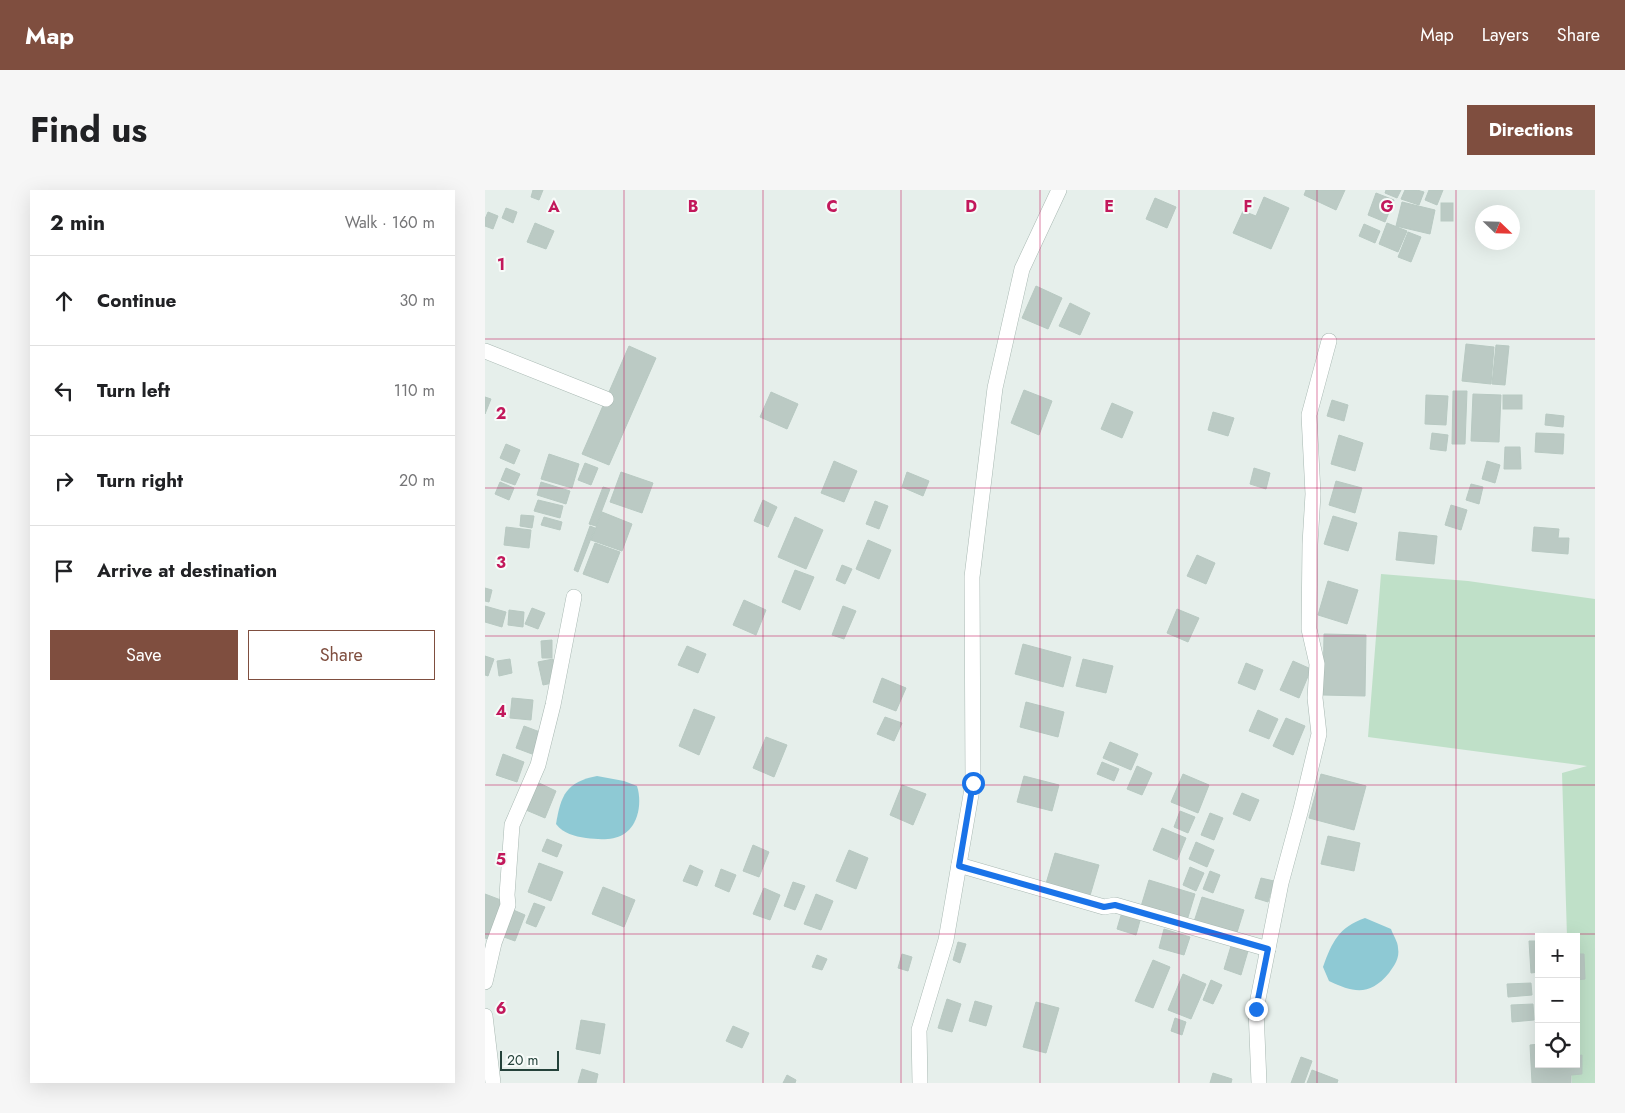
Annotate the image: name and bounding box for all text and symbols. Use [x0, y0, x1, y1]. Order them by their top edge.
text: Map [25, 18, 74, 53]
text: Map [1420, 22, 1454, 48]
text: Layers [1482, 22, 1529, 48]
text: Share [1557, 22, 1600, 48]
text: Find us [30, 105, 147, 155]
button: Directions [1467, 105, 1595, 155]
text: A [547, 195, 560, 218]
text: B [688, 195, 698, 218]
text: C [826, 195, 838, 218]
text: D [965, 195, 977, 218]
text: E [1104, 195, 1114, 218]
text: F [1244, 195, 1252, 218]
text: G [1380, 195, 1394, 218]
north arrow [1475, 205, 1520, 250]
text: 2 min [50, 208, 105, 238]
text: Walk · 160 m [345, 211, 435, 234]
text: 1 [497, 253, 505, 276]
icon: ahead [50, 287, 78, 315]
text: Continue [97, 287, 176, 314]
text: 30 m [399, 289, 435, 312]
icon: left [50, 377, 78, 405]
text: Turn left [97, 377, 170, 404]
text: 110 m [394, 379, 435, 402]
text: 2 [496, 402, 506, 425]
icon: right [50, 467, 78, 495]
text: Turn right [97, 467, 183, 494]
text: 20 m [399, 469, 435, 492]
text: 3 [496, 551, 506, 574]
icon: arrive [50, 557, 78, 585]
text: Arrive at destination [97, 557, 277, 584]
button: Save [50, 630, 238, 680]
button: Share [248, 630, 435, 680]
text: 4 [495, 700, 507, 723]
route start [962, 772, 985, 795]
text: 5 [496, 848, 506, 871]
map controls [1535, 933, 1580, 1068]
button: + [1535, 933, 1580, 978]
button: − [1535, 978, 1580, 1023]
text: 6 [496, 997, 506, 1020]
route end [1245, 998, 1268, 1021]
button: locate [1535, 1023, 1580, 1068]
scale bar [500, 1048, 559, 1071]
text: 20 m [507, 1050, 539, 1070]

